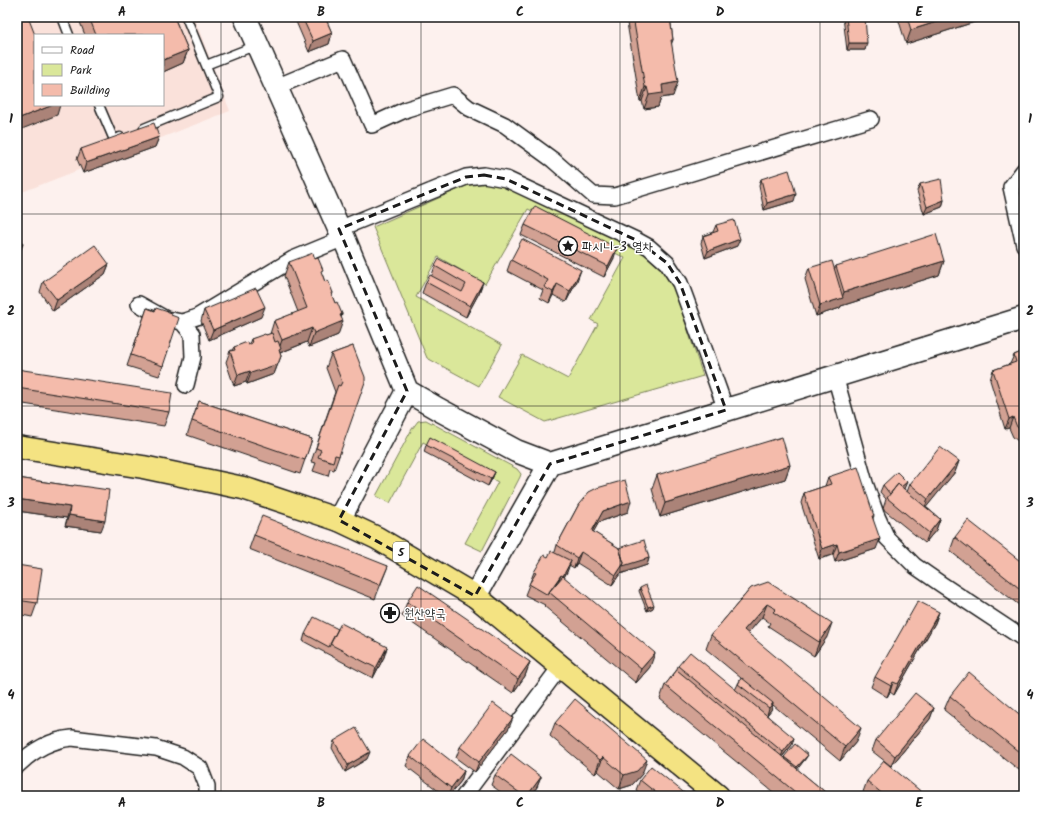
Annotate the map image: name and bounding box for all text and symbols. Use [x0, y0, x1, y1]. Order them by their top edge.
text: A [118, 2, 126, 23]
text: B [317, 2, 325, 23]
text: C [516, 2, 524, 23]
text: D [716, 2, 725, 23]
text: E [915, 2, 923, 23]
legend [34, 34, 164, 106]
text: Road [70, 41, 95, 60]
text: Park [70, 61, 92, 80]
text: Building [70, 81, 110, 100]
text: 1 [9, 109, 13, 130]
text: 1 [1028, 109, 1032, 130]
place icon: 파시니-3 열차 [557, 235, 579, 257]
place label: 파시니-3 열차 [582, 237, 653, 258]
text: 2 [7, 301, 15, 322]
text: 2 [1026, 301, 1034, 322]
text: 3 [6, 493, 15, 514]
text: 3 [1025, 493, 1034, 514]
road number: 5 [393, 542, 409, 562]
pharmacy icon: 원산약국 [379, 602, 401, 624]
place label: 원산약국 [404, 604, 446, 625]
text: 4 [7, 685, 15, 706]
text: 4 [1026, 685, 1034, 706]
text: A [118, 793, 126, 813]
text: B [317, 793, 325, 813]
text: C [516, 793, 524, 813]
text: D [716, 793, 725, 813]
text: E [915, 793, 923, 813]

